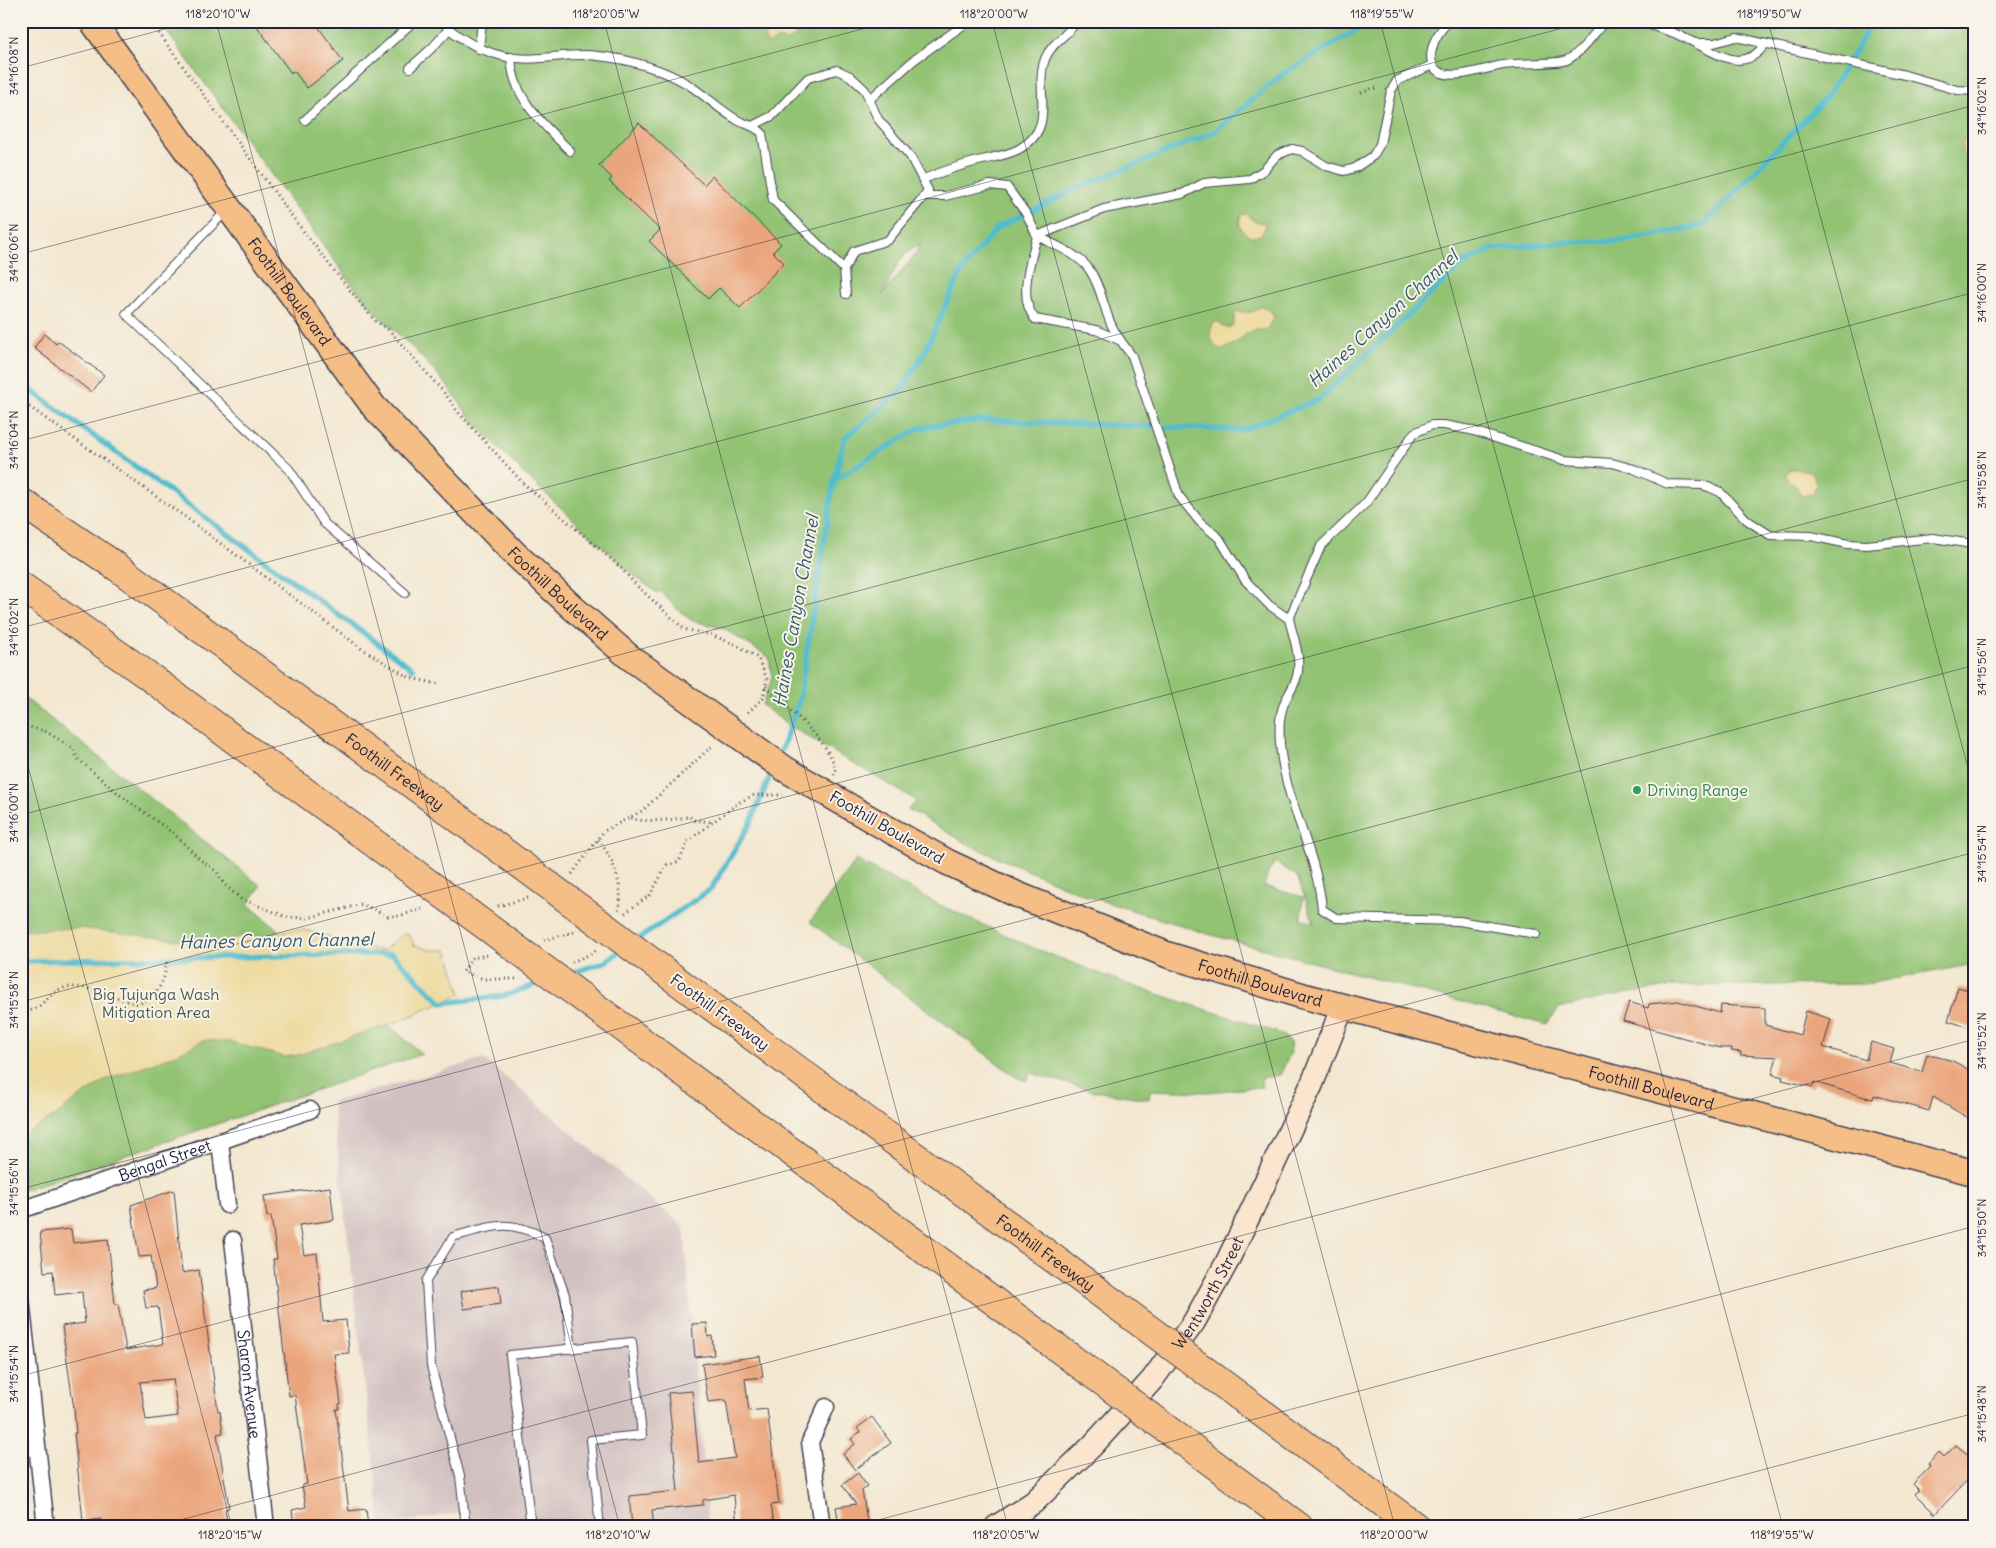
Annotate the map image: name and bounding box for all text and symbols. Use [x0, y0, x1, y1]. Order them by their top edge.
text: 118°20'10"W [186, 6, 251, 21]
text: 118°20'05"W [572, 6, 640, 21]
text: 118°20'00"W [960, 6, 1028, 21]
text: 118°19'55"W [1350, 6, 1414, 21]
text: 118°19'50"W [1737, 6, 1801, 21]
text: 34°16'08"N [6, 37, 21, 95]
text: 34°16'02"N [1974, 77, 1989, 135]
text: 34°16'06"N [6, 224, 21, 282]
street label: Foothill Boulevard [243, 233, 336, 350]
water label: Haines Canyon Channel [1303, 243, 1465, 392]
text: 34°16'00"N [1974, 263, 1989, 323]
text: 34°16'04"N [6, 411, 21, 469]
text: 34°15'58"N [1974, 451, 1989, 509]
water label: Haines Canyon Channel [767, 510, 824, 709]
street label: Foothill Boulevard [503, 543, 612, 644]
text: 34°16'02"N [6, 598, 21, 656]
text: 34°15'56"N [1974, 638, 1989, 696]
street label: Foothill Freeway [341, 729, 448, 815]
place label: Driving Range [1647, 780, 1748, 800]
text: 34°16'00"N [6, 783, 21, 843]
marker: Driving Range [1631, 784, 1643, 796]
street label: Foothill Boulevard [826, 786, 948, 868]
text: 34°15'54"N [1974, 825, 1989, 883]
water label: Haines Canyon Channel [179, 927, 376, 954]
street label: Foothill Boulevard [1196, 955, 1325, 1011]
street label: Foothill Freeway [666, 969, 774, 1055]
text: 34°15'58"N [6, 971, 21, 1029]
park label: Big Tujunga Wash Mitigation Area [92, 984, 220, 1022]
text: 34°15'52"N [1974, 1012, 1989, 1070]
street label: Foothill Boulevard [1586, 1062, 1716, 1114]
street label: Bengal Street [116, 1135, 214, 1186]
text: 34°15'56"N [6, 1158, 21, 1216]
text: 34°15'50"N [1974, 1199, 1989, 1257]
street label: Foothill Freeway [992, 1210, 1099, 1296]
street label: Wentworth Street [1168, 1233, 1248, 1353]
street label: Sharon Avenue [233, 1329, 266, 1440]
text: 34°15'54"N [6, 1345, 21, 1403]
text: 34°15'48"N [1974, 1385, 1989, 1443]
text: 118°20'15"W [198, 1527, 262, 1542]
text: 118°20'10"W [586, 1527, 651, 1542]
text: 118°20'05"W [972, 1527, 1040, 1542]
text: 118°20'00"W [1360, 1527, 1428, 1542]
text: 118°19'55"W [1750, 1527, 1814, 1542]

